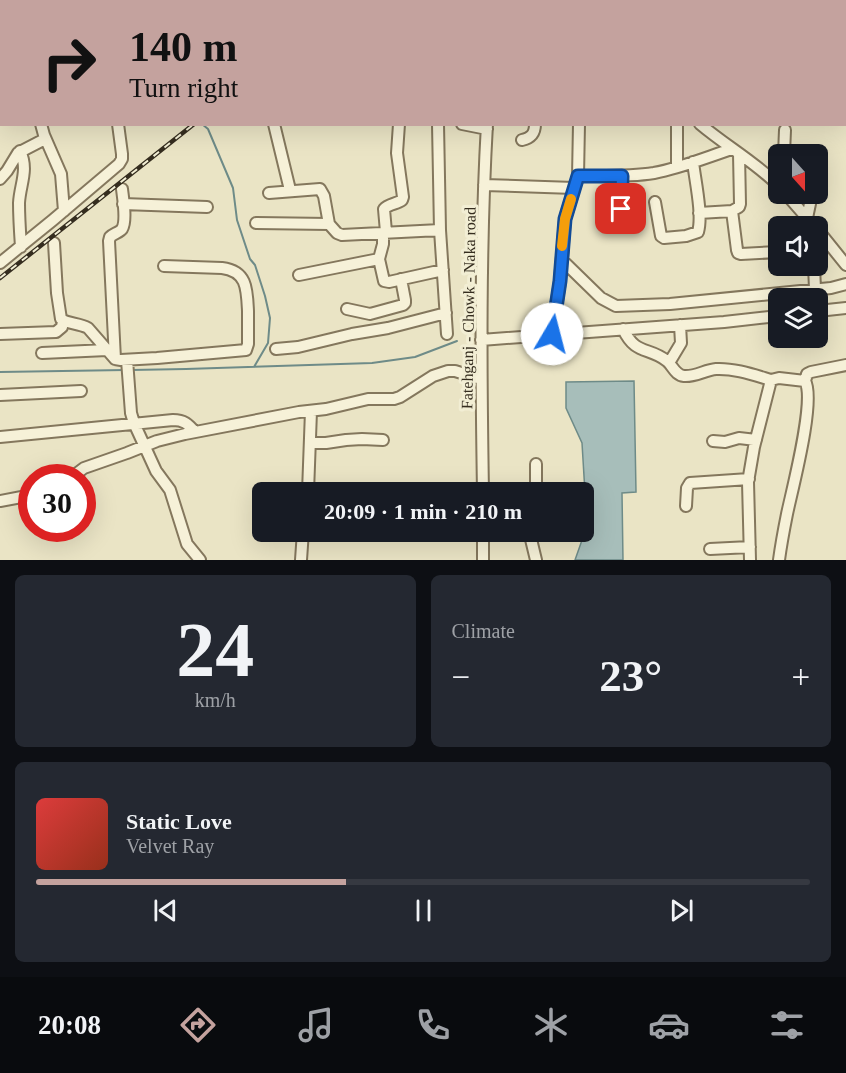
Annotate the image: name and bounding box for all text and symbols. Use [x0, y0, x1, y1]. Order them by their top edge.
icon: right [30, 24, 108, 102]
text: 140 m [129, 24, 238, 70]
text: Turn right [129, 73, 238, 103]
north arrow [768, 144, 828, 204]
map controls [768, 144, 828, 348]
pin [595, 183, 646, 234]
icon: arrive [604, 192, 637, 225]
street label: Fatehganj - Chowk - Naka road [458, 207, 480, 409]
button: sound [768, 216, 828, 276]
button: layers [768, 288, 828, 348]
position arrow [520, 302, 584, 366]
speed limit sign: 30 [18, 464, 96, 542]
text: 20:09 · 1 min · 210 m [324, 499, 522, 524]
text: 24 [176, 606, 254, 693]
text: Climate [452, 620, 515, 642]
text: 23° [599, 651, 662, 701]
text: − [452, 659, 470, 695]
text: + [791, 659, 810, 695]
text: km/h [195, 689, 236, 711]
text: Static Love [126, 809, 232, 834]
text: Velvet Ray [126, 835, 214, 857]
icon: previous [149, 894, 182, 927]
icon: pause [407, 894, 440, 927]
icon: next [665, 894, 698, 927]
icon: directions [177, 1004, 219, 1046]
icon: music [295, 1004, 337, 1046]
icon: phone [412, 1004, 454, 1046]
icon: climate [530, 1004, 572, 1046]
icon: car [648, 1004, 690, 1046]
icon: filters [766, 1004, 808, 1046]
text: 20:08 [38, 1010, 101, 1040]

